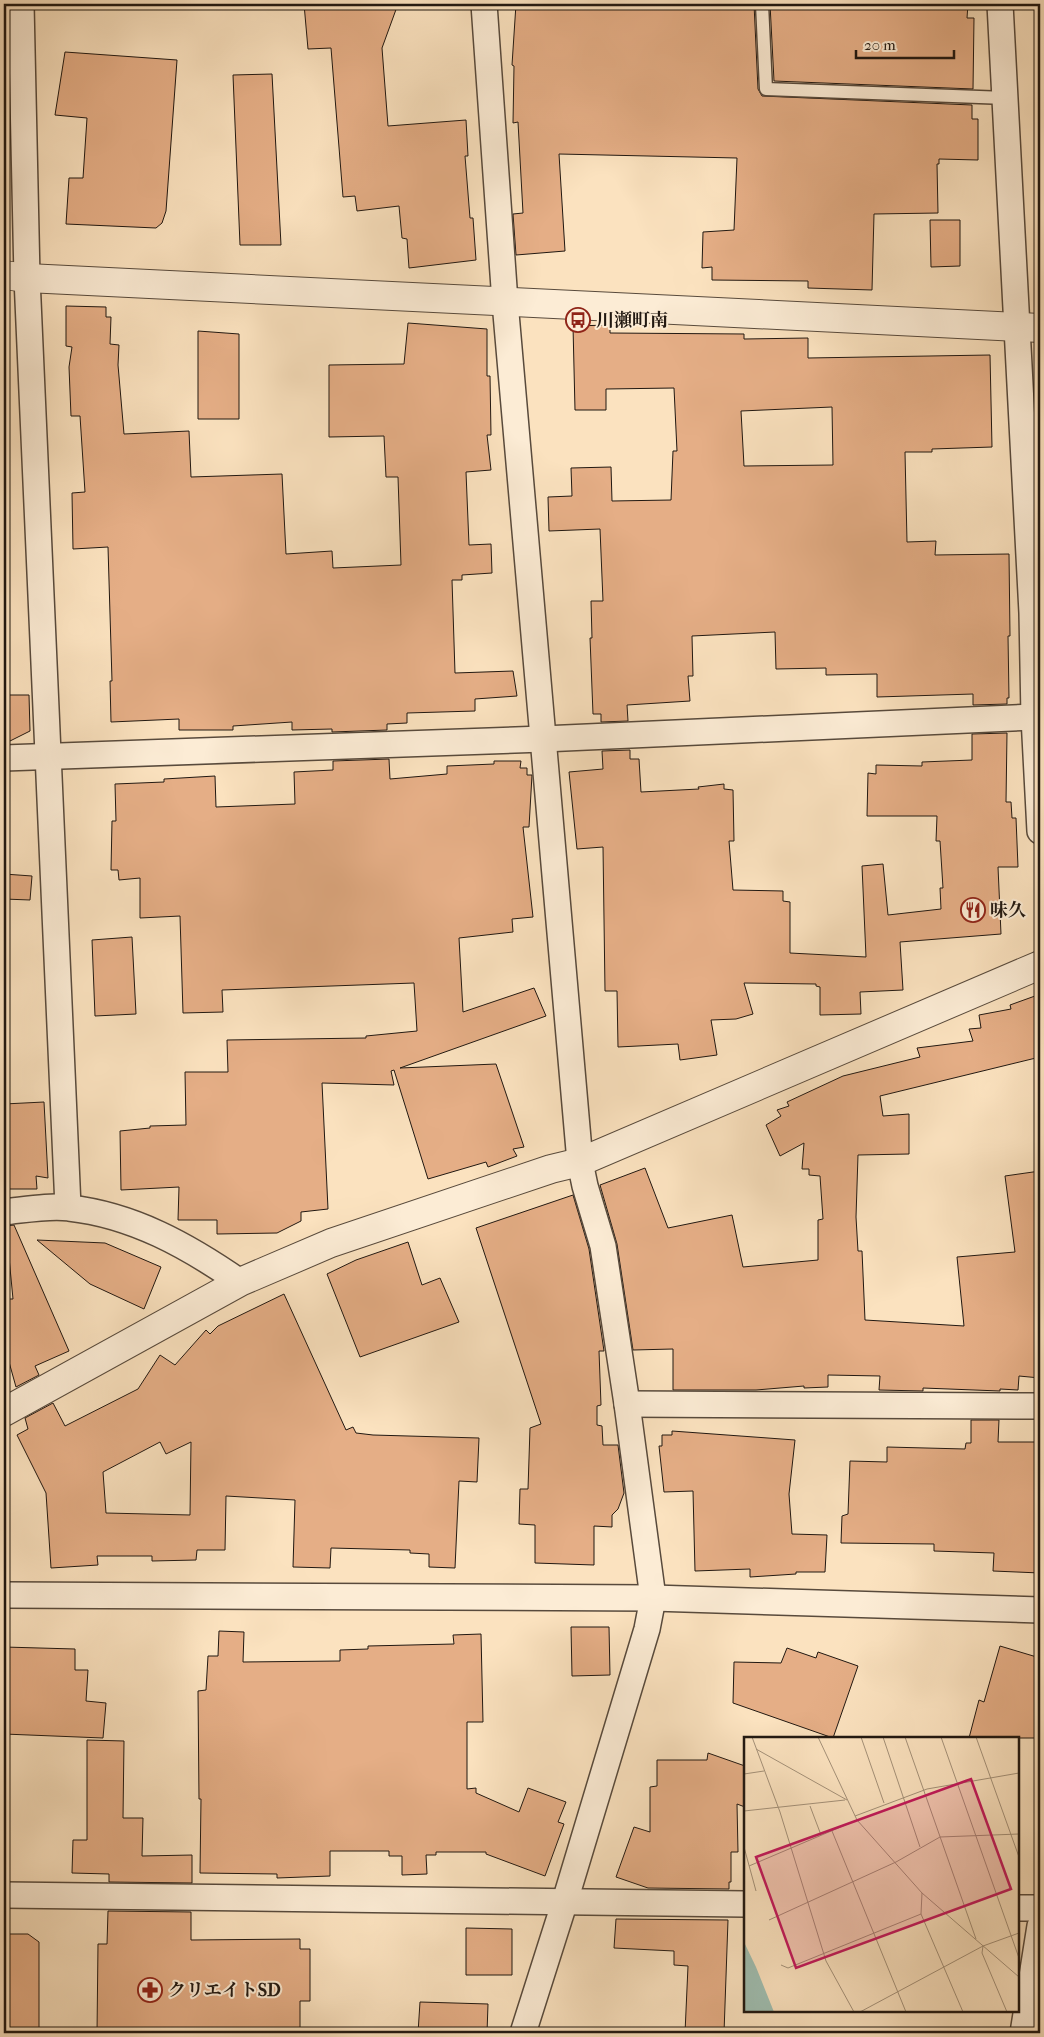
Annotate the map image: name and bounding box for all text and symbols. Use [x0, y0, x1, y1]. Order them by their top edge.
scale bar [856, 28, 954, 60]
text: 20 m [864, 36, 896, 54]
bus stop icon: 川瀬町南 [565, 307, 591, 333]
place label: 川瀬町南 [596, 310, 668, 331]
restaurant icon: 味久 [960, 897, 986, 923]
place label: 味久 [990, 900, 1026, 921]
inset map [744, 1737, 1019, 2012]
pharmacy icon: クリエイトSD [137, 1977, 163, 2003]
place label: クリエイトSD [168, 1980, 281, 2001]

